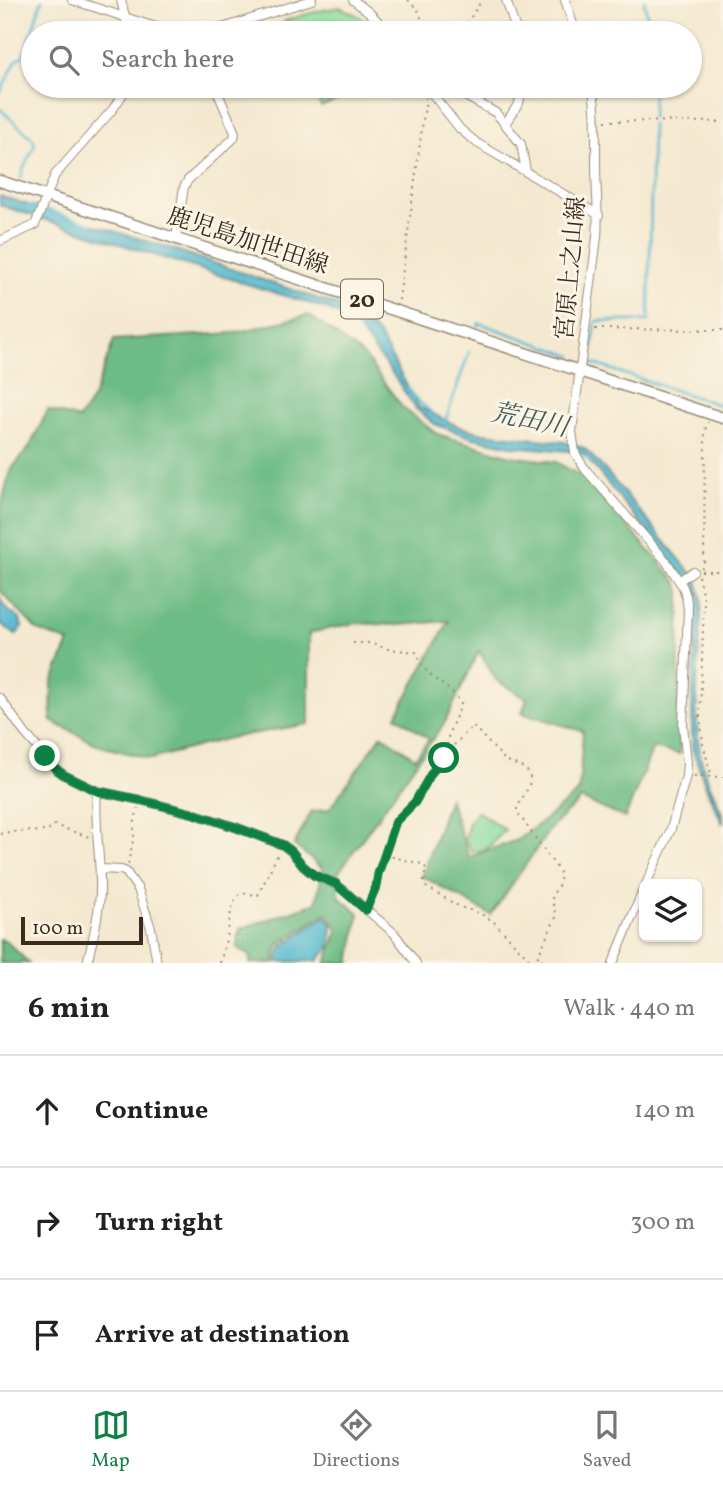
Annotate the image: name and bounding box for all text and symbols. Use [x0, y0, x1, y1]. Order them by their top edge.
search box [21, 21, 702, 98]
icon: search [45, 41, 83, 79]
text: Search here [101, 42, 234, 78]
street label: 宮原上之山線 [549, 195, 595, 341]
street label: 鹿児島加世田線 [162, 200, 333, 284]
road number: 20 [341, 280, 383, 318]
water label: 荒田川 [488, 395, 574, 447]
route end [29, 740, 60, 771]
route start [428, 742, 459, 773]
map controls [639, 879, 702, 942]
button: layers [639, 879, 702, 942]
scale bar [21, 914, 144, 946]
text: 100 m [32, 916, 83, 942]
text: 6 min [28, 988, 110, 1030]
text: Walk · 440 m [563, 993, 695, 1025]
icon: ahead [28, 1092, 66, 1130]
text: Continue [95, 1093, 208, 1129]
text: 140 m [634, 1095, 695, 1127]
icon: right [28, 1204, 66, 1242]
text: Turn right [95, 1205, 223, 1241]
text: 300 m [631, 1207, 695, 1239]
icon: arrive [28, 1316, 66, 1354]
text: Arrive at destination [95, 1317, 350, 1353]
tab: Map [91, 1406, 130, 1474]
tab: Directions [313, 1406, 400, 1474]
tab: Saved [583, 1406, 631, 1474]

